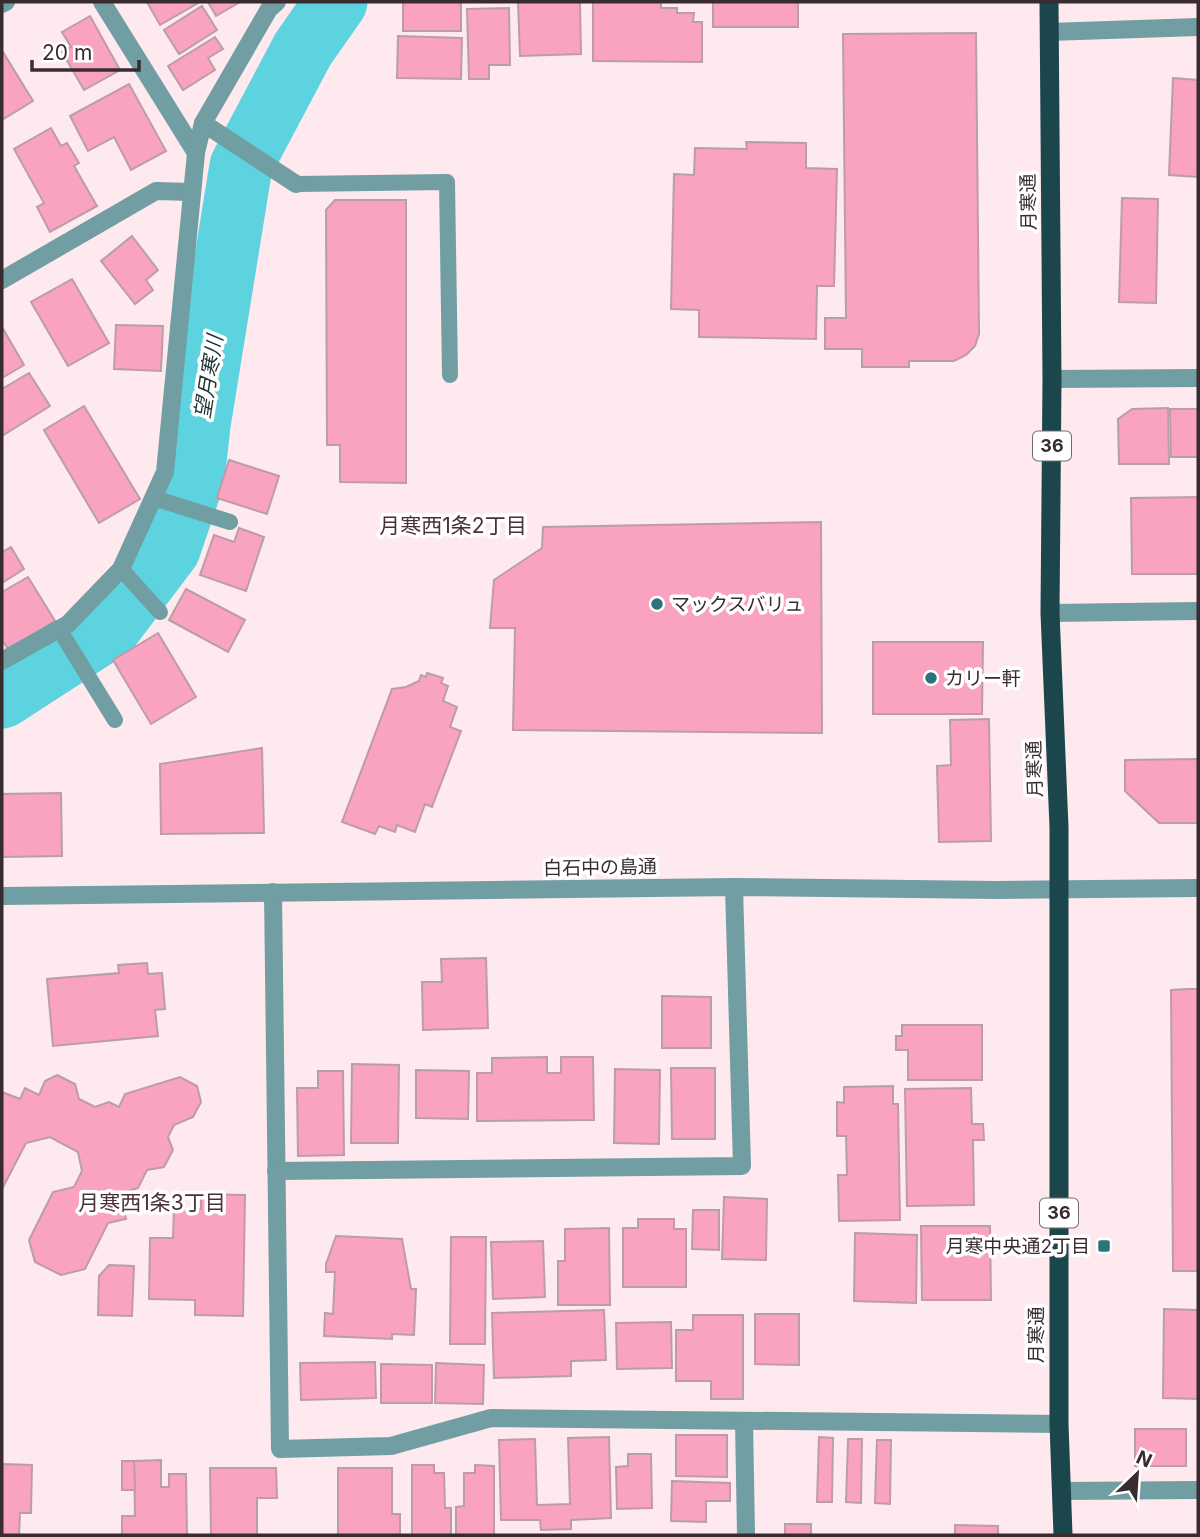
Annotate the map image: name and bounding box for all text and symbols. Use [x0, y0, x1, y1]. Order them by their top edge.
scale bar [32, 28, 138, 72]
text: 20 m [42, 40, 92, 65]
street label: 月寒通 [1017, 173, 1040, 231]
water label: 望月寒川 [190, 332, 228, 420]
road number: 36 [1033, 432, 1071, 461]
district label: 月寒西1条2丁目 [379, 513, 527, 538]
place label: マックスバリュ [671, 593, 803, 616]
marker: マックスバリュ [649, 596, 665, 612]
place label: カリー軒 [945, 667, 1021, 690]
marker: カリー軒 [923, 670, 939, 686]
street label: 月寒通 [1022, 740, 1047, 798]
street label: 白石中の島通 [543, 855, 657, 880]
district label: 月寒西1条3丁目 [78, 1190, 226, 1215]
road number: 36 [1040, 1198, 1078, 1228]
place label: 月寒中央通2丁目 [945, 1235, 1090, 1258]
marker: 月寒中央通2丁目 [1096, 1238, 1112, 1254]
street label: 月寒通 [1025, 1306, 1048, 1364]
north arrow [1102, 1439, 1172, 1509]
text: N [1133, 1446, 1155, 1473]

